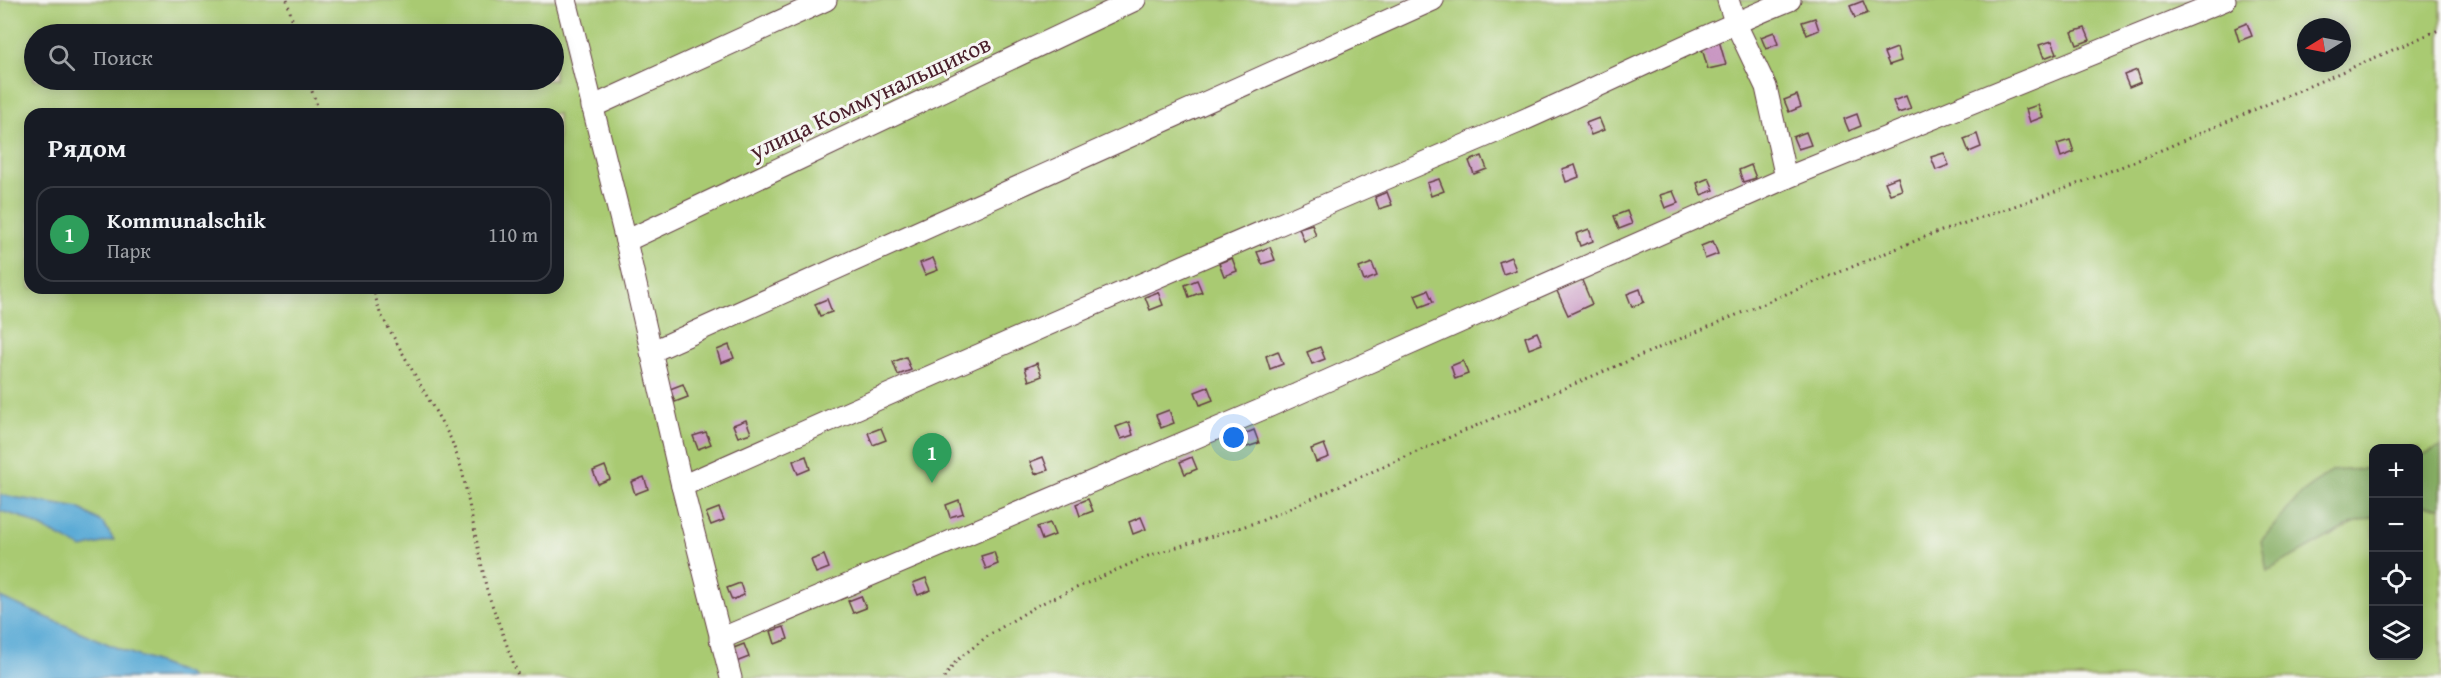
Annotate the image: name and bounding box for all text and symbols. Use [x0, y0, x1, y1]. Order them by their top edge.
north arrow [2297, 18, 2351, 72]
search box [24, 24, 564, 90]
street label: улица Коммунальщиков [743, 26, 996, 169]
icon: search [45, 41, 78, 74]
text: Поиск [93, 41, 153, 73]
text: Рядом [48, 128, 126, 167]
text: Kommunalschik [107, 204, 266, 236]
text: 1 [64, 220, 75, 249]
text: 110 m [488, 220, 538, 249]
text: Парк [107, 236, 151, 265]
your location [1219, 423, 1248, 452]
pin: 1 [912, 434, 952, 483]
map controls [2369, 444, 2423, 660]
button: + [2369, 444, 2423, 498]
button: − [2369, 498, 2423, 552]
button: locate [2369, 552, 2423, 606]
button: layers [2369, 606, 2423, 660]

